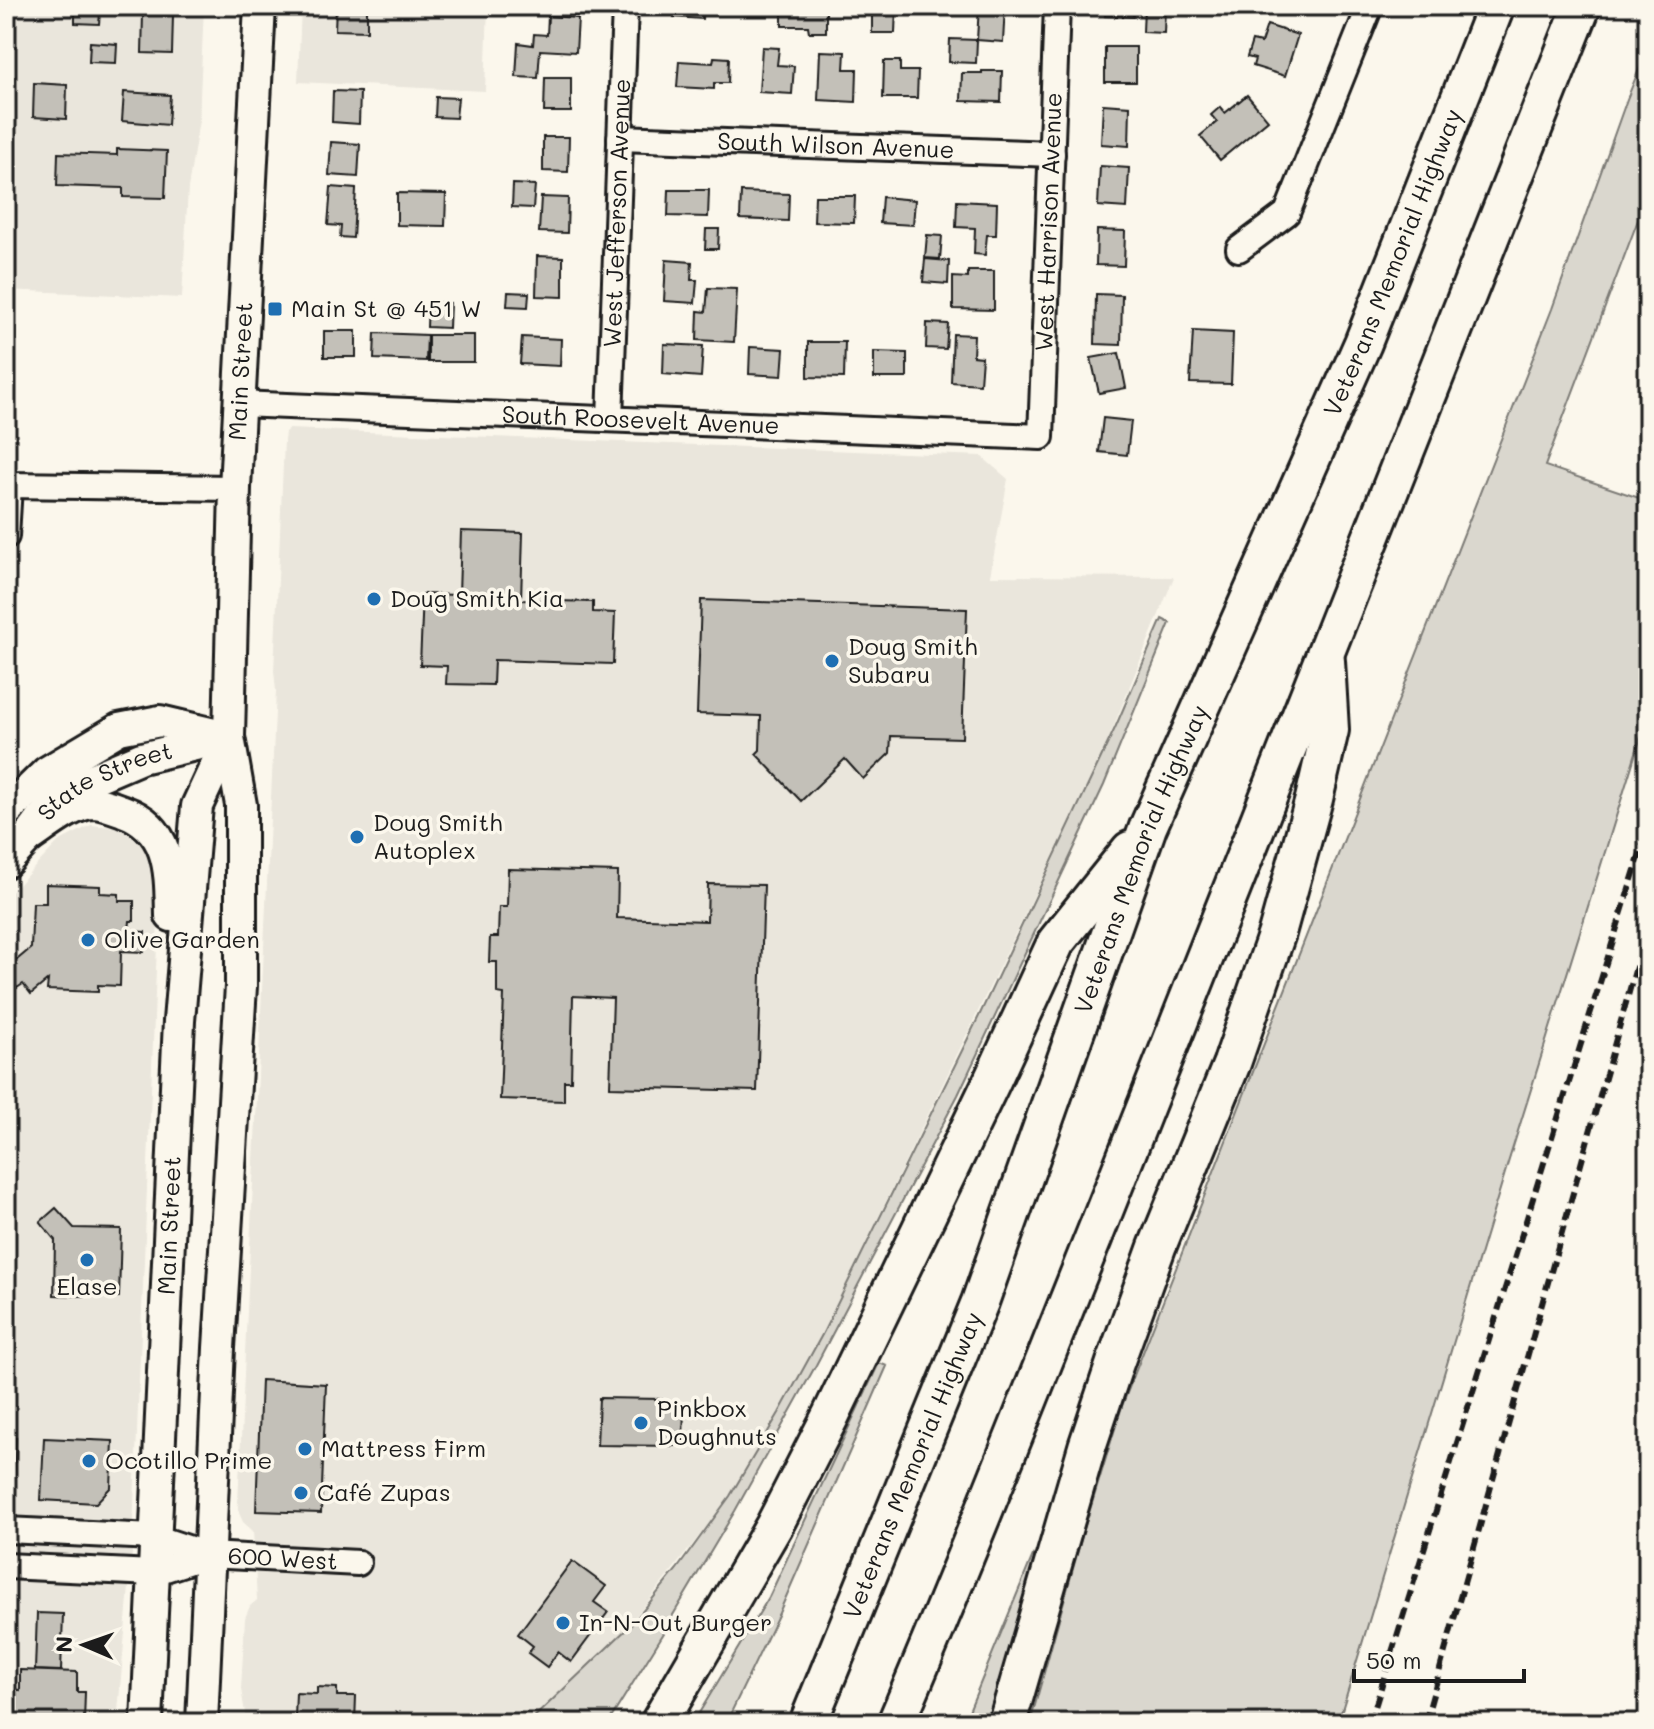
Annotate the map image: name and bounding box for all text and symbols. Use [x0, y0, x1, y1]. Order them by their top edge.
street label: West Jefferson Avenue [596, 78, 636, 348]
street label: West Harrison Avenue [1027, 92, 1068, 352]
street label: Veterans Memorial Highway [1316, 104, 1468, 421]
street label: South Wilson Avenue [717, 125, 955, 164]
place label: Main St @ 451 W [291, 292, 482, 323]
marker: Main St @ 451 W [266, 300, 284, 318]
street label: Main Street [220, 301, 259, 441]
street label: South Roosevelt Avenue [501, 398, 780, 440]
place label: Doug Smith Kia [390, 582, 564, 613]
marker: Doug Smith Kia [365, 590, 383, 608]
place label: Doug Smith Subaru [848, 630, 978, 689]
marker: Doug Smith Subaru [823, 652, 841, 670]
street label: Veterans Memorial Highway [1066, 700, 1214, 1017]
street label: State Street [29, 734, 175, 826]
place label: Doug Smith Autoplex [373, 806, 503, 865]
marker: Doug Smith Autoplex [348, 828, 366, 846]
place label: Olive Garden [104, 923, 260, 954]
marker: Olive Garden [79, 931, 97, 949]
street label: Main Street [150, 1155, 187, 1296]
marker: Elase [78, 1251, 96, 1269]
place label: Elase [56, 1270, 118, 1301]
street label: Veterans Memorial Highway [835, 1307, 988, 1623]
place label: Pinkbox Doughnuts [657, 1392, 777, 1451]
marker: Pinkbox Doughnuts [632, 1414, 650, 1432]
place label: Mattress Firm [321, 1432, 486, 1463]
marker: Mattress Firm [296, 1440, 314, 1458]
place label: Ocotillo Prime [105, 1444, 272, 1475]
marker: Ocotillo Prime [80, 1452, 98, 1470]
place label: Café Zupas [317, 1476, 451, 1507]
marker: Café Zupas [292, 1484, 310, 1502]
street label: 600 West [227, 1539, 339, 1576]
north arrow [44, 1605, 124, 1685]
place label: In-N-Out Burger [579, 1606, 772, 1637]
marker: In-N-Out Burger [554, 1614, 572, 1632]
scale bar [1354, 1633, 1524, 1683]
text: N [49, 1635, 78, 1653]
text: 50 m [1366, 1644, 1422, 1675]

